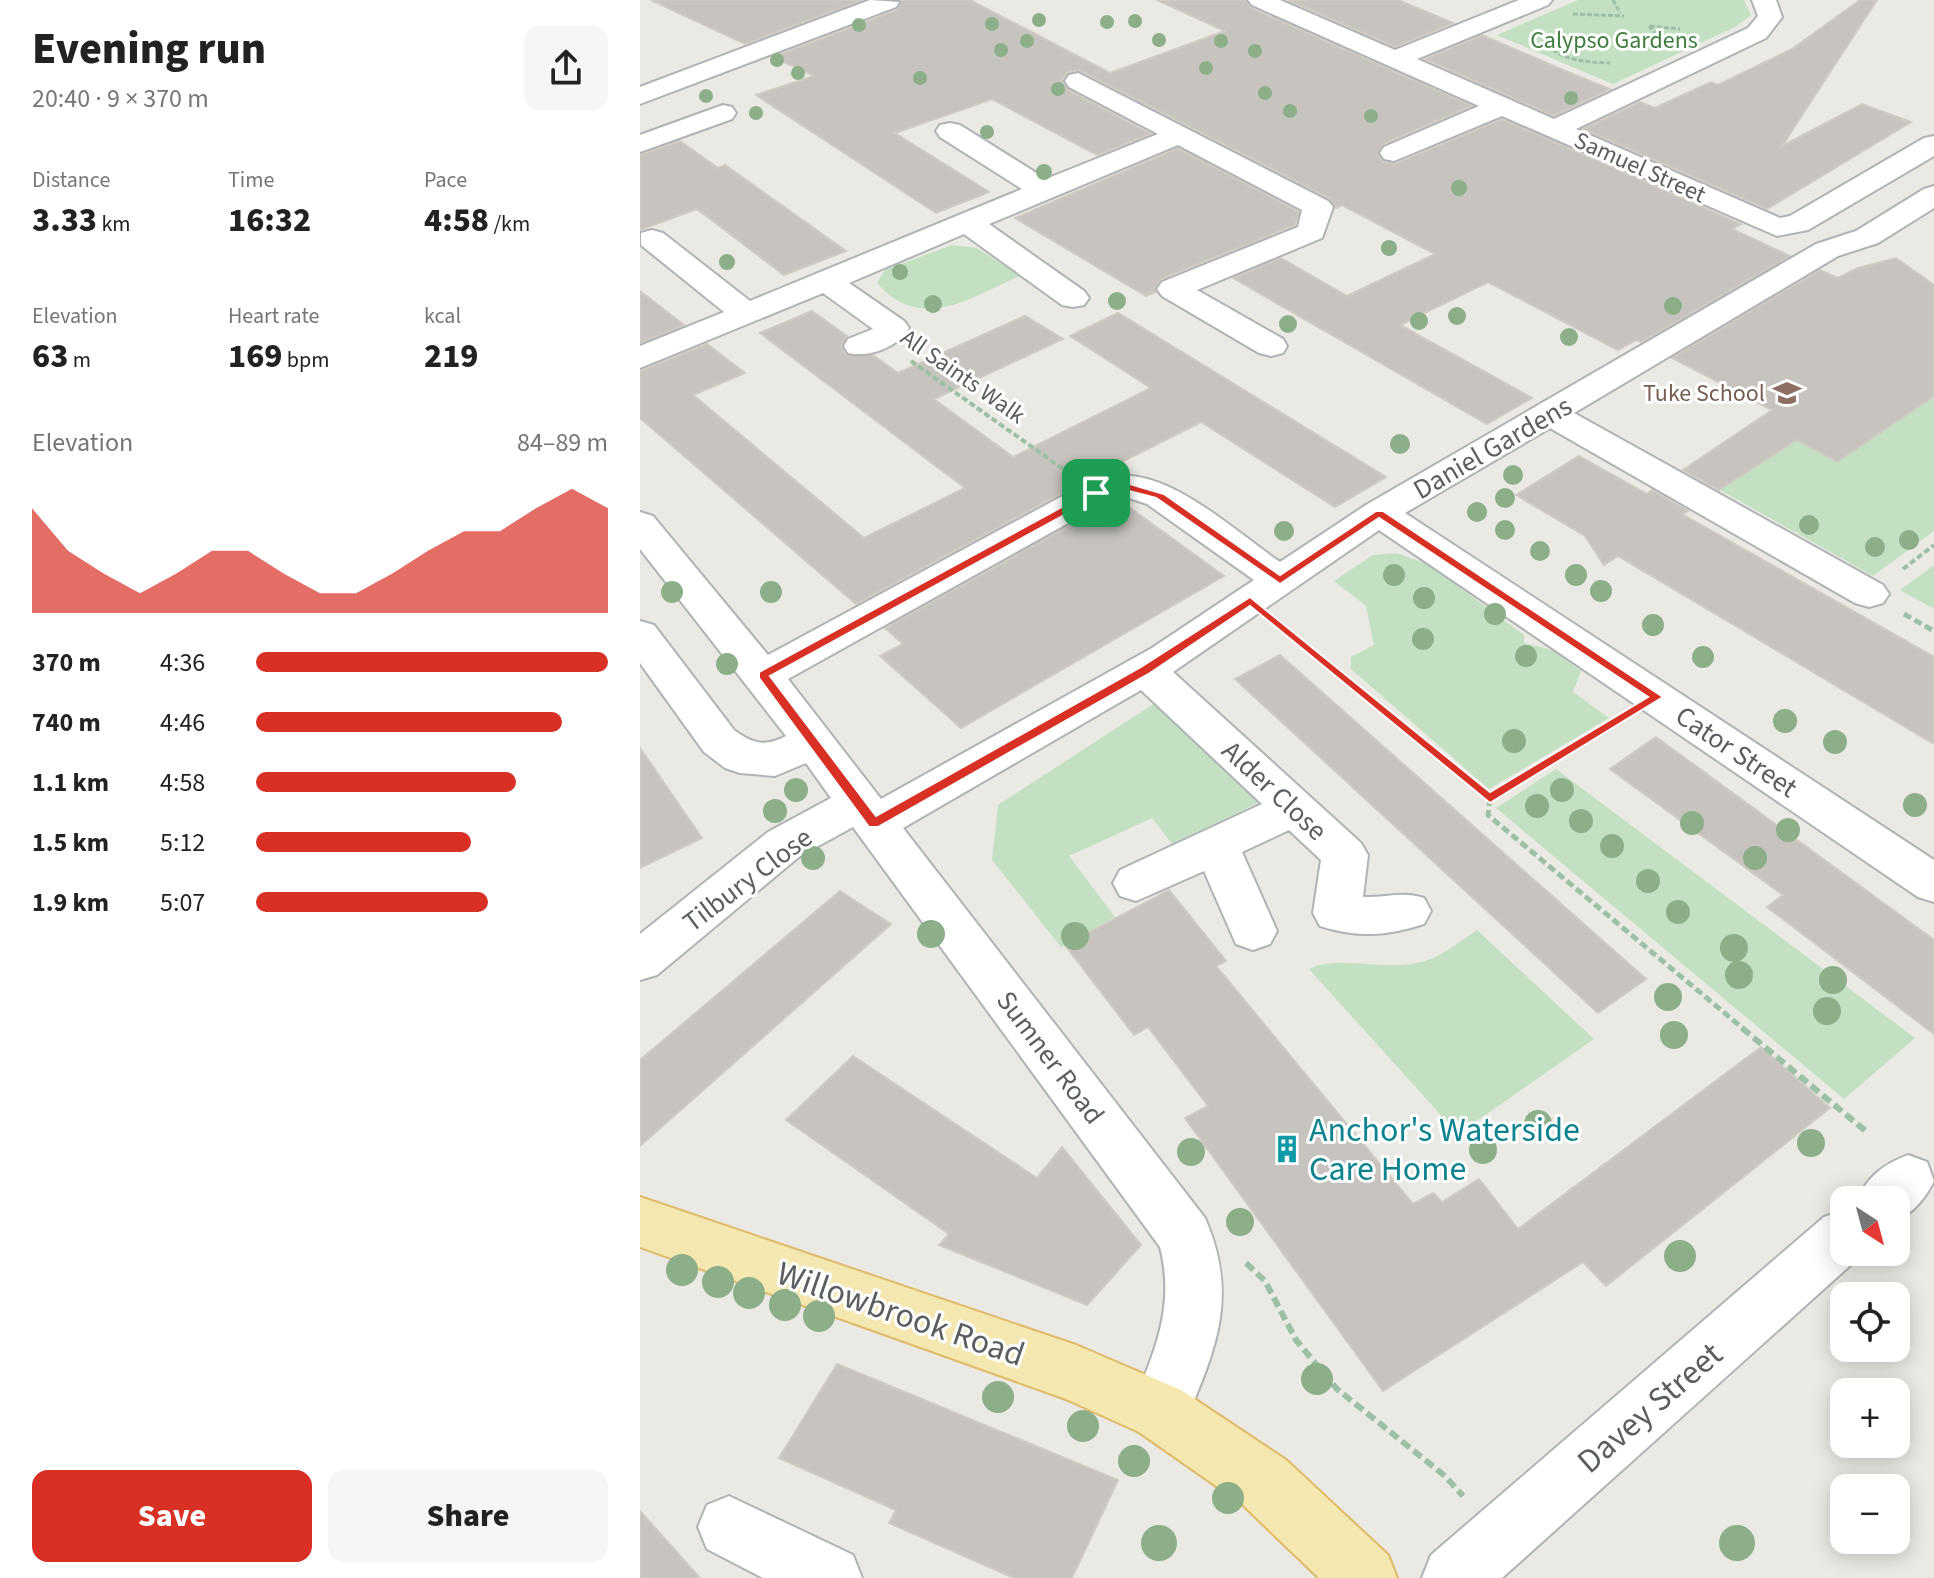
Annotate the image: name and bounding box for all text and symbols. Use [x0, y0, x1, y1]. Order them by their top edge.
text: Evening run [32, 18, 266, 81]
park label: Calypso Gardens [1530, 23, 1698, 58]
button: share [524, 26, 608, 110]
text: 20:40 · 9 × 370 m [32, 80, 209, 117]
street label: Samuel Street [1568, 123, 1711, 212]
text: Distance [32, 164, 110, 196]
text: Time [228, 164, 274, 196]
text: Pace [424, 164, 467, 196]
text: 3.33 [32, 196, 97, 245]
text: 16:32 [228, 196, 311, 245]
text: 4:58 [424, 196, 489, 245]
text: km [97, 208, 131, 240]
text: /km [489, 208, 530, 240]
text: Elevation [32, 300, 118, 332]
text: Heart rate [228, 300, 319, 332]
text: kcal [424, 300, 461, 332]
street label: All Saints Walk [893, 320, 1032, 432]
text: 63 [32, 332, 68, 381]
text: 169 [228, 332, 282, 381]
text: 219 [424, 332, 478, 381]
text: m [68, 344, 91, 376]
text: bpm [282, 344, 329, 376]
place label: Tuke School [1643, 376, 1765, 411]
school or university icon: Tuke School [1772, 378, 1802, 408]
street label: Daniel Gardens [1406, 386, 1579, 510]
text: Elevation [32, 424, 133, 461]
text: 84–89 m [517, 424, 608, 461]
pin [1062, 459, 1130, 527]
icon: arrive [1074, 471, 1118, 515]
text: 370 m [32, 644, 101, 681]
text: 4:36 [160, 644, 205, 681]
street label: Cator Street [1667, 696, 1806, 808]
text: 740 m [32, 704, 101, 741]
text: 4:46 [160, 704, 205, 741]
street label: Alder Close [1213, 731, 1336, 850]
text: 1.1 km [32, 764, 109, 801]
text: 4:58 [160, 764, 205, 801]
street label: Tilbury Close [675, 818, 821, 942]
text: 1.5 km [32, 824, 109, 861]
text: 5:12 [160, 824, 205, 861]
text: 1.9 km [32, 884, 109, 921]
text: 5:07 [160, 884, 205, 921]
street label: Sumner Road [987, 982, 1114, 1133]
place label: Anchor's Waterside Care Home [1309, 1106, 1580, 1194]
building icon: Anchor's Waterside Care Home [1272, 1134, 1302, 1164]
north arrow [1830, 1186, 1910, 1266]
map controls [1830, 1186, 1910, 1554]
street label: Willowbrook Road [770, 1249, 1031, 1380]
button: locate [1830, 1282, 1910, 1362]
street label: Davey Street [1566, 1331, 1734, 1485]
button: + [1830, 1378, 1910, 1458]
button: Save [32, 1470, 312, 1562]
button: Share [328, 1470, 608, 1562]
button: − [1830, 1474, 1910, 1554]

